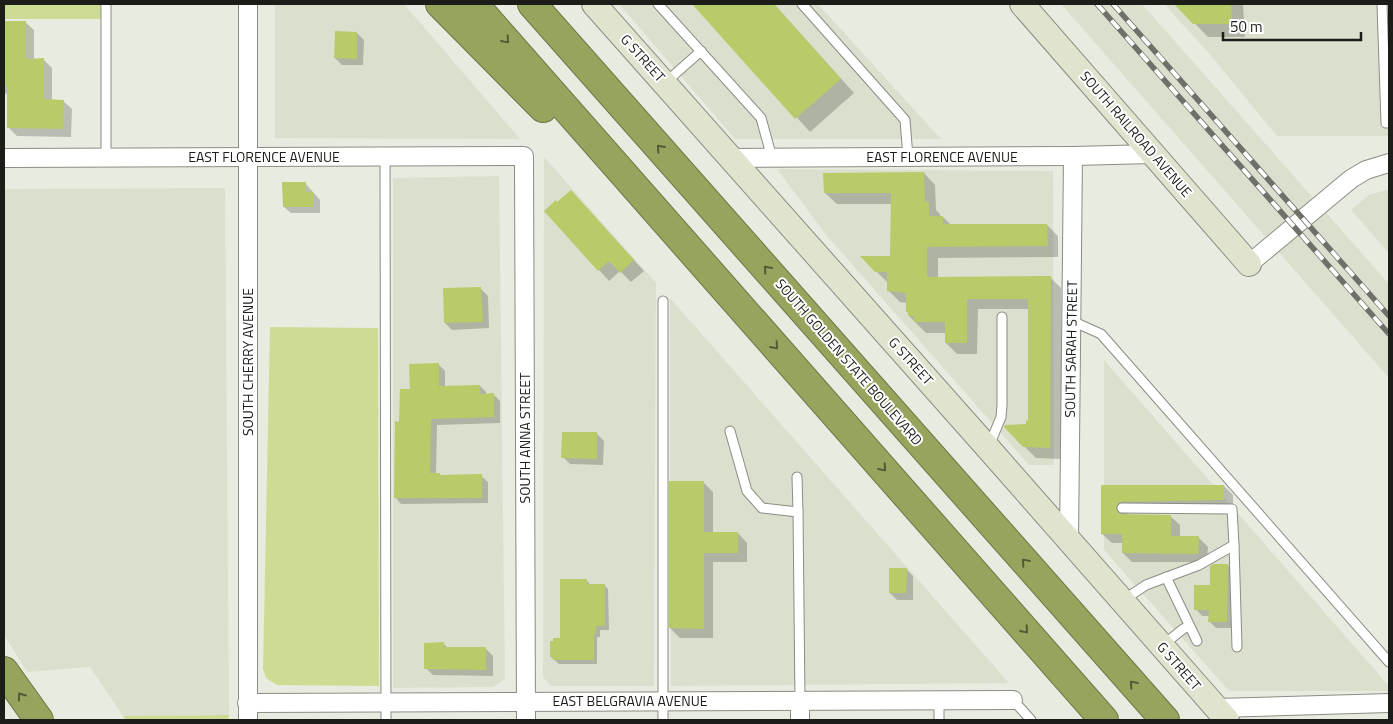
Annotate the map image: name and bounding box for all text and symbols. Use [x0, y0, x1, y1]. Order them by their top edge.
scale bar [1223, 10, 1360, 42]
text: 50 m [1230, 15, 1263, 38]
street label: G STREET [616, 29, 671, 87]
one-way arrow [500, 35, 509, 44]
street label: SOUTH RAILROAD AVENUE [1076, 66, 1197, 201]
one-way arrow [657, 144, 666, 153]
street label: EAST FLORENCE AVENUE [188, 146, 340, 167]
street label: EAST FLORENCE AVENUE [866, 146, 1018, 167]
one-way arrow [764, 266, 773, 275]
street label: SOUTH GOLDEN STATE BOULEVARD [771, 274, 928, 450]
street label: SOUTH SARAH STREET [1059, 280, 1082, 418]
street label: SOUTH CHERRY AVENUE [237, 288, 258, 436]
street label: G STREET [884, 332, 939, 390]
one-way arrow [770, 341, 779, 350]
street label: SOUTH ANNA STREET [514, 372, 535, 503]
one-way arrow [877, 463, 886, 472]
one-way arrow [1022, 558, 1031, 567]
one-way arrow [1019, 624, 1028, 633]
street label: G STREET [1152, 637, 1207, 695]
one-way arrow [1130, 680, 1139, 689]
street label: EAST BELGRAVIA AVENUE [553, 690, 708, 711]
one-way arrow [18, 692, 27, 702]

